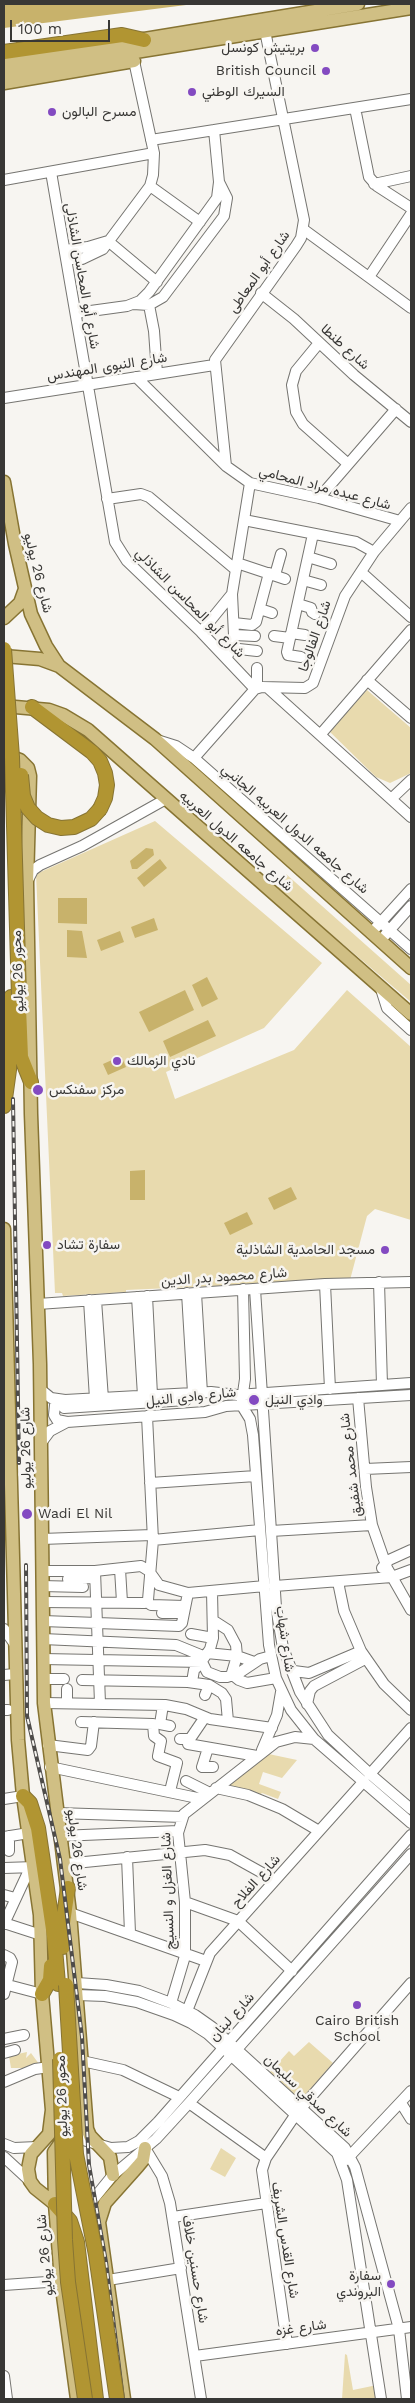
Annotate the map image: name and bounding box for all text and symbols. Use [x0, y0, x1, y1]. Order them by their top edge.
scale bar [12, 10, 112, 42]
text: 100 m [18, 20, 62, 38]
place label: بريتيش كونسل [221, 40, 305, 56]
marker: بريتيش كونسل [309, 42, 321, 54]
place label: British Council [216, 63, 316, 79]
marker: British Council [320, 65, 332, 77]
place label: السيرك الوطني [202, 84, 285, 100]
marker: السيرك الوطني [186, 86, 198, 98]
place label: مسرح البالون [62, 104, 136, 120]
marker: مسرح البالون [46, 106, 58, 118]
street label: شارع أبو المحاسن الشاذلى [61, 202, 103, 350]
street label: شارع أبو المعاطى [224, 228, 294, 316]
street label: شارع طنطا [317, 321, 373, 373]
street label: شارع النبوى المهندس [46, 349, 168, 385]
street label: شارع عبده مراد المحامي [257, 462, 393, 514]
street label: شارع 26 يوليو [20, 531, 56, 615]
street label: شارع أبو المحاسن الشاذلي [132, 545, 248, 661]
street label: شارع الفالوجا [295, 598, 335, 674]
street label: شارع جامعه الدول العربيه الجانبي [218, 761, 372, 897]
street label: شارع جامعه الدول العربيه [176, 787, 296, 895]
street label: محور 26 يوليو [8, 930, 28, 1012]
place label: نادي الزمالك [127, 1053, 195, 1069]
marker: نادي الزمالك [111, 1055, 123, 1067]
place label: مركز سفنكس [49, 1082, 124, 1098]
marker: مركز سفنكس [31, 1083, 45, 1097]
place label: سفارة تشاد [57, 1237, 120, 1253]
marker: سفارة تشاد [41, 1239, 53, 1251]
place label: مسجد الحامدية الشاذلية [236, 1242, 375, 1258]
marker: مسجد الحامدية الشاذلية [379, 1244, 391, 1256]
street label: شارع محمود بدر الدين [160, 1264, 288, 1290]
street label: شارع وادى النيل [145, 1384, 237, 1410]
place label: وادي النيل [265, 1392, 323, 1408]
marker: وادي النيل [247, 1393, 261, 1407]
street label: شارع 26 يوليو [17, 1407, 35, 1489]
street label: شارع محمد شفيق [336, 1412, 366, 1518]
place label: Wadi El Nil [38, 1506, 112, 1522]
marker: Wadi El Nil [20, 1507, 34, 1521]
street label: شارع شهاب [272, 1605, 298, 1673]
street label: شارع 26 يوليو [63, 1808, 91, 1892]
street label: شارع الغزل و النسيج [158, 1832, 178, 1950]
street label: شارع الفلاح [228, 1851, 284, 1911]
street label: شارع لبنان [206, 1989, 258, 2045]
marker: Cairo British School [351, 1999, 363, 2011]
place label: Cairo British School [315, 2013, 399, 2045]
street label: شارع صدقي سليمان [261, 2051, 355, 2141]
street label: محور 26 يوليو [52, 2055, 72, 2137]
street label: شارع القدس الشريف [267, 2181, 303, 2299]
street label: شارع 26 يوليو [33, 2214, 57, 2296]
street label: شارع حسنين خلاف [178, 2214, 212, 2324]
place label: سفارة البروندي [336, 2268, 381, 2300]
marker: سفارة البروندي [385, 2278, 397, 2290]
street label: شارع غزه [275, 2316, 327, 2340]

